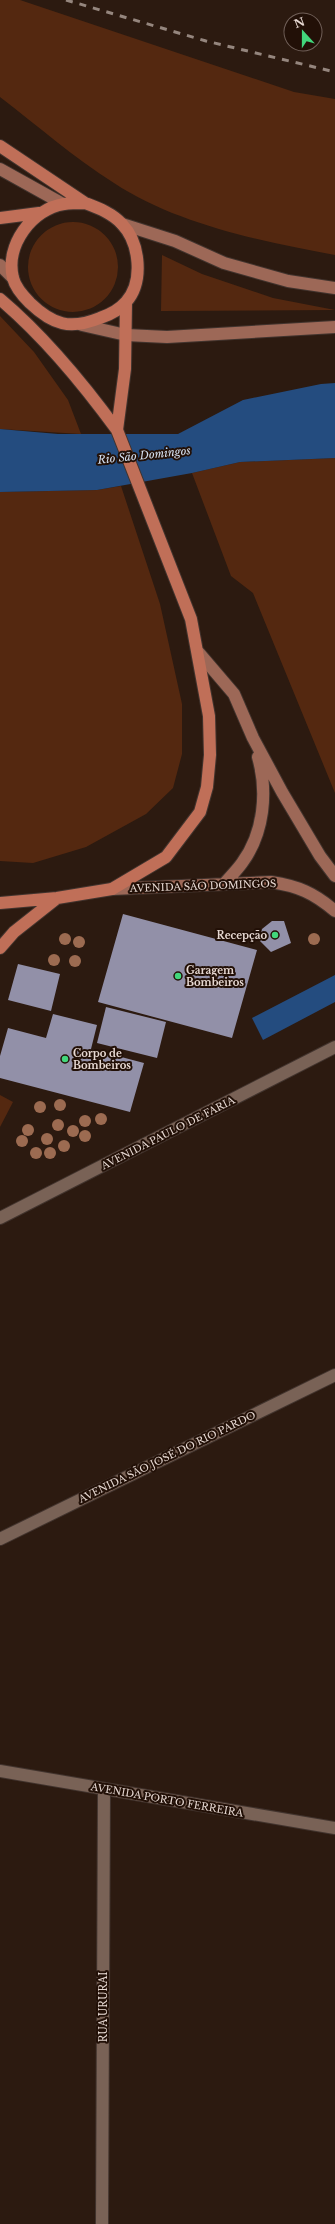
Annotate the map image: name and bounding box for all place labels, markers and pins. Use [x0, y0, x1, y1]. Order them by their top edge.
place label: Recepção [217, 929, 267, 942]
marker: Recepção [270, 930, 280, 940]
place label: Garagem Bombeiros [186, 964, 244, 989]
marker: Garagem Bombeiros [173, 971, 183, 981]
place label: Corpo de Bombeiros [73, 1047, 131, 1072]
marker: Corpo de Bombeiros [60, 1054, 70, 1064]

